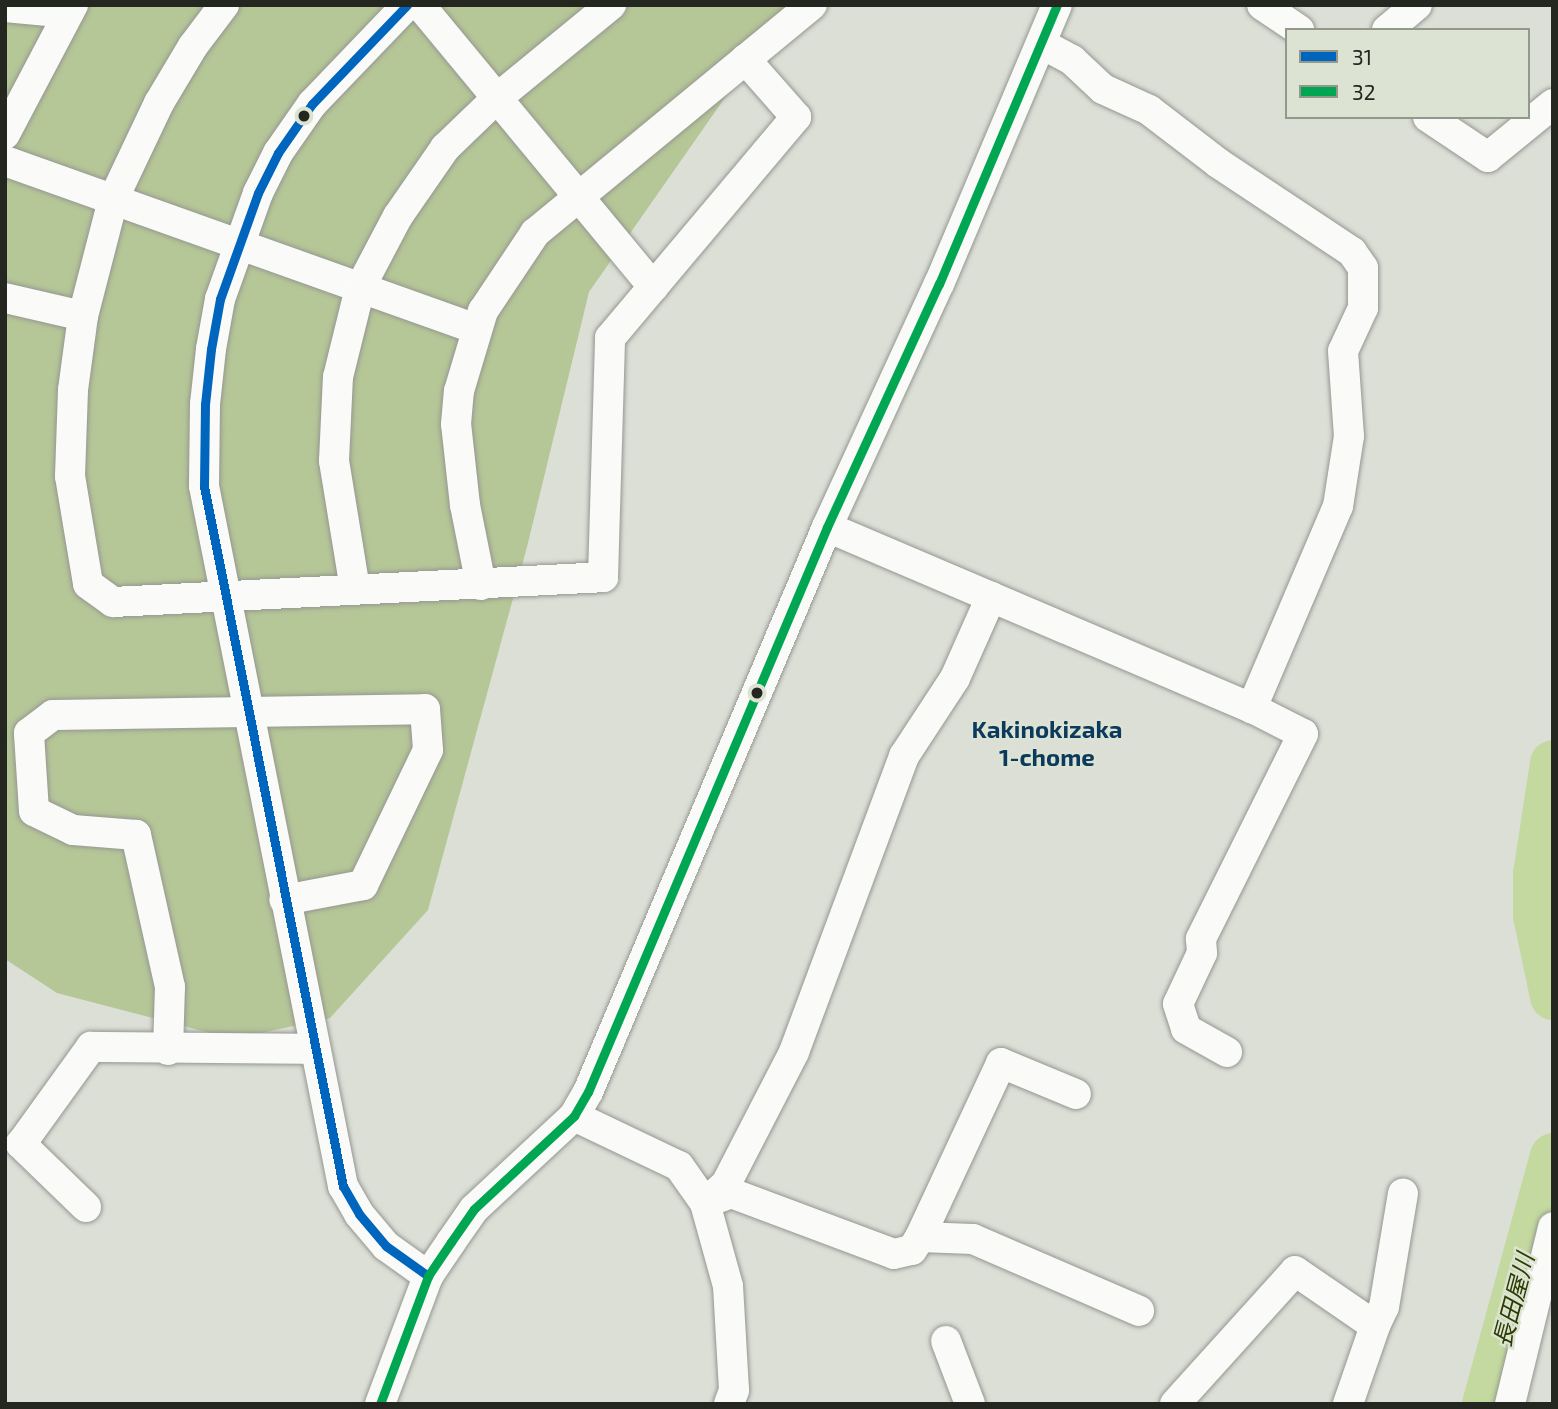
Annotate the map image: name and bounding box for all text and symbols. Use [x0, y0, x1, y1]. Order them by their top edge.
legend [1285, 28, 1530, 119]
text: 31 [1352, 44, 1372, 69]
text: 32 [1352, 79, 1375, 104]
unlabelled marker [297, 109, 311, 123]
unlabelled marker [750, 686, 764, 700]
district label: Kakinokizaka 1-chome [972, 715, 1122, 771]
water label: 長田屋川 [1487, 1250, 1539, 1350]

